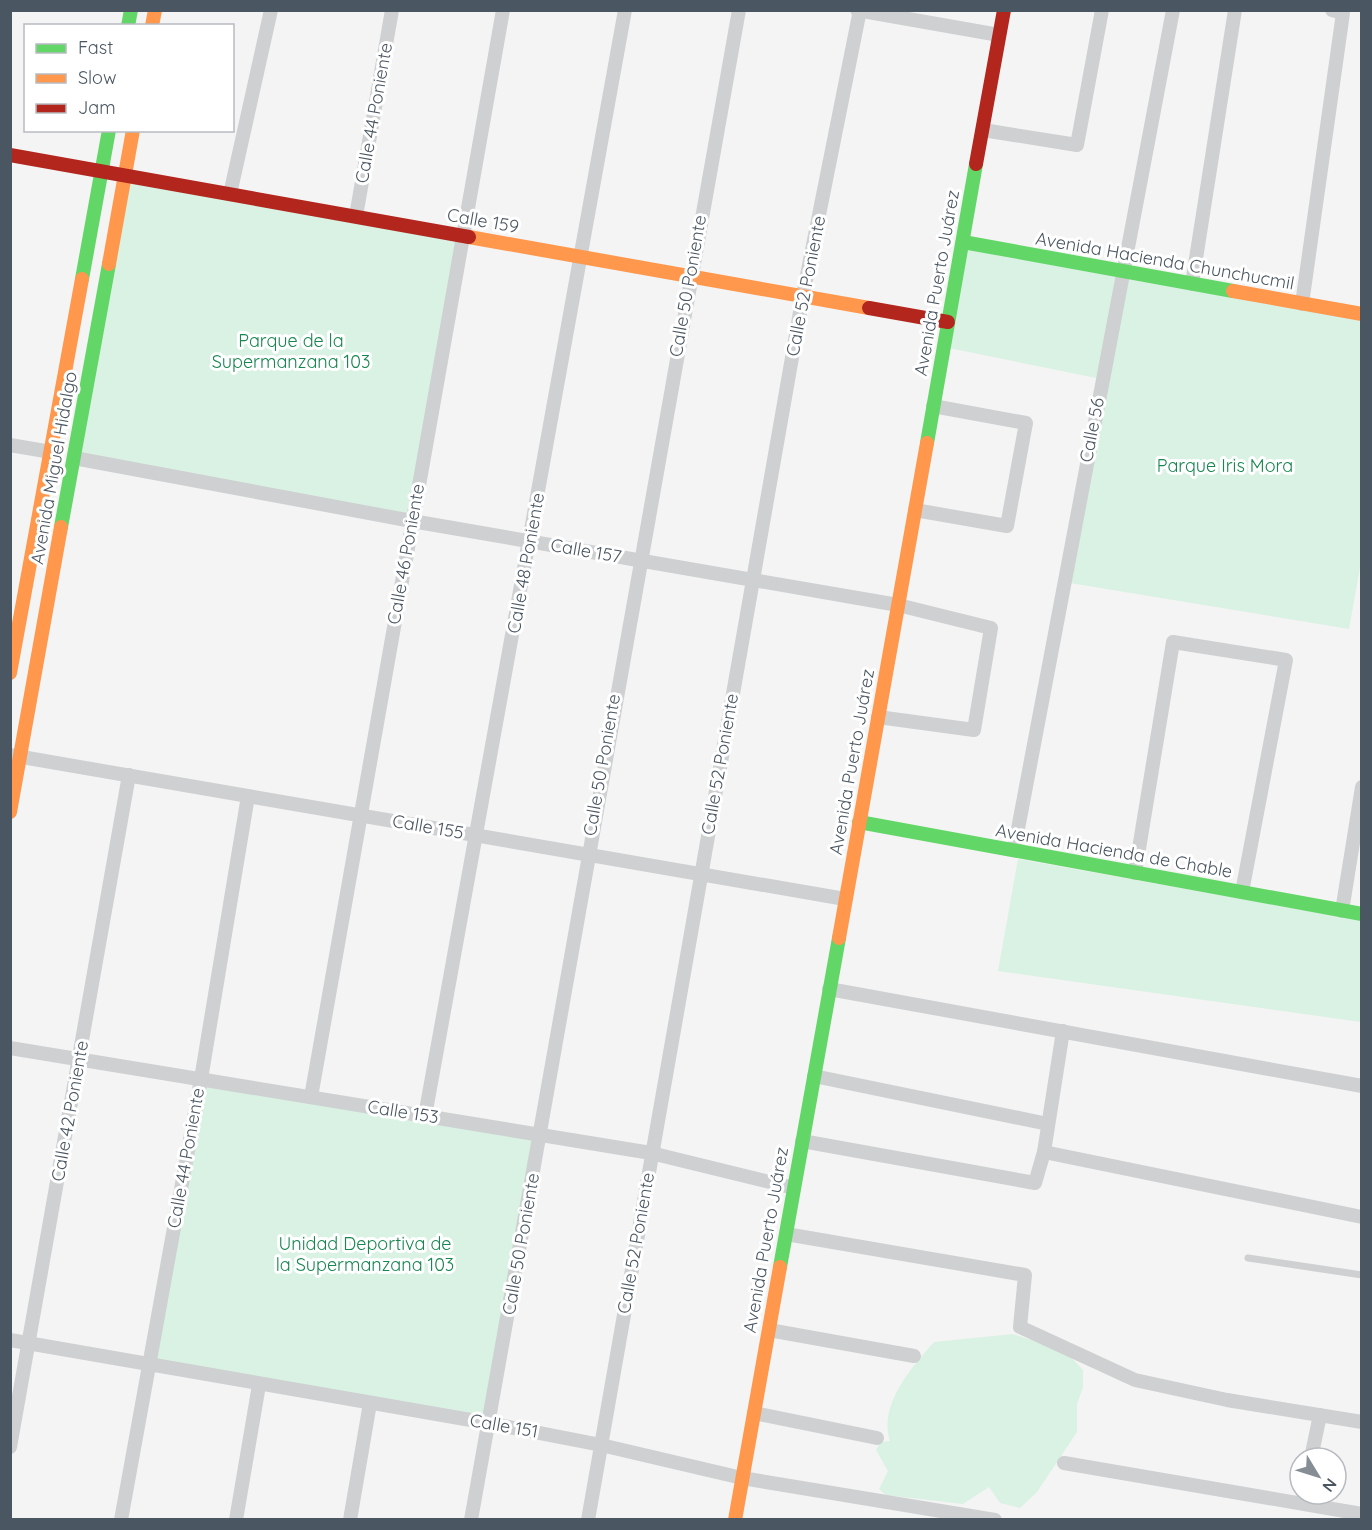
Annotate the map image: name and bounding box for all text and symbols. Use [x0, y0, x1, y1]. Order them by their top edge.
legend [24, 24, 234, 132]
text: Fast [78, 36, 113, 59]
street label: Calle 44 Poniente [350, 41, 397, 185]
text: Slow [78, 66, 116, 89]
text: Jam [78, 96, 116, 119]
street label: Avenida Puerto Juárez [909, 188, 964, 378]
street label: Calle 159 [445, 203, 521, 238]
street label: Calle 50 Poniente [664, 213, 711, 359]
street label: Calle 52 Poniente [781, 214, 830, 358]
street label: Avenida Hacienda Chunchucmil [1034, 226, 1296, 295]
park label: Parque de la Supermanzana 103 [212, 329, 370, 373]
street label: Avenida Miguel Hidalgo [25, 370, 82, 566]
street label: Calle 56 [1074, 395, 1109, 464]
park label: Parque Iris Mora [1157, 454, 1293, 477]
street label: Calle 46 Poniente [382, 482, 429, 626]
street label: Calle 48 Poniente [502, 491, 549, 635]
street label: Calle 157 [549, 533, 623, 568]
street label: Avenida Puerto Juárez [824, 667, 879, 857]
street label: Calle 50 Poniente [578, 692, 625, 838]
street label: Calle 52 Poniente [696, 692, 743, 836]
street label: Calle 155 [391, 809, 466, 844]
street label: Avenida Hacienda de Chable [994, 818, 1234, 883]
street label: Calle 42 Poniente [46, 1039, 93, 1183]
street label: Calle 44 Poniente [162, 1086, 209, 1230]
street label: Calle 153 [366, 1095, 440, 1128]
street label: Avenida Puerto Juárez [738, 1145, 793, 1335]
street label: Calle 50 Poniente [497, 1171, 544, 1317]
street label: Calle 52 Poniente [612, 1171, 659, 1315]
park label: Unidad Deportiva de la Supermanzana 103 [276, 1232, 454, 1276]
street label: Calle 151 [468, 1408, 540, 1443]
north arrow [1288, 1446, 1348, 1506]
text: N [1318, 1474, 1341, 1496]

